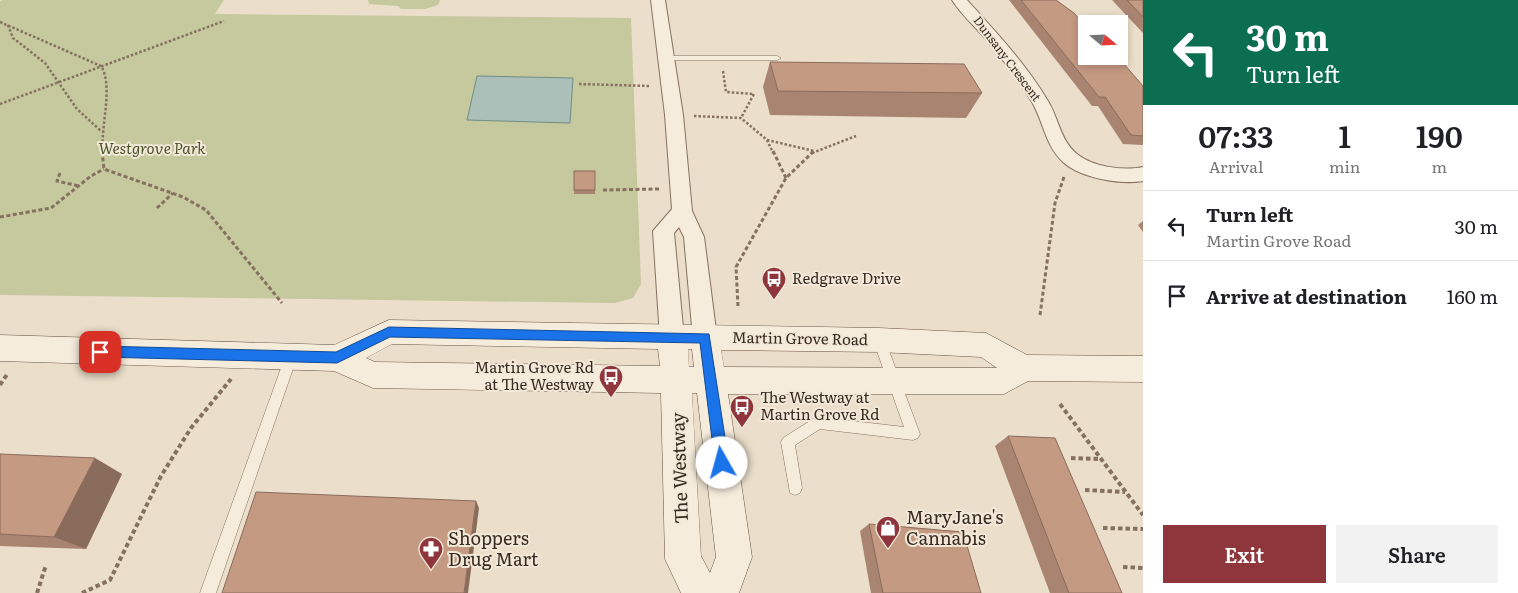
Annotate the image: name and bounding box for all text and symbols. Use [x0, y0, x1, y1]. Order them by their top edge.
text: 30 m [1246, 10, 1329, 62]
street label: Dunsany Crescent [970, 12, 1046, 105]
north arrow [1078, 15, 1128, 65]
map controls [1078, 15, 1128, 65]
icon: left [1163, 20, 1228, 85]
text: Turn left [1246, 57, 1340, 90]
text: 07:33 [1198, 113, 1274, 157]
text: 1 [1338, 113, 1351, 157]
text: 190 [1416, 113, 1463, 157]
park label: Westgrove Park [98, 136, 206, 159]
text: Arrival [1209, 154, 1263, 178]
text: min [1329, 154, 1360, 178]
text: m [1431, 154, 1447, 178]
text: Turn left [1206, 200, 1293, 228]
icon: left [1163, 212, 1191, 240]
text: 30 m [1454, 212, 1498, 240]
text: Martin Grove Road [1206, 228, 1351, 252]
bus stop icon: Redgrave Drive [761, 266, 787, 300]
place label: Redgrave Drive [792, 266, 901, 289]
icon: arrive [1163, 282, 1191, 310]
text: Arrive at destination [1206, 282, 1407, 310]
text: 160 m [1447, 282, 1498, 310]
street label: Martin Grove Road [732, 325, 868, 350]
pin [79, 331, 121, 373]
icon: arrive [86, 338, 114, 366]
place label: Martin Grove Rd at The Westway [475, 355, 594, 395]
bus stop icon: Martin Grove Rd at The Westway [598, 364, 624, 398]
place label: The Westway at Martin Grove Rd [760, 385, 879, 425]
bus stop icon: The Westway at Martin Grove Rd [729, 394, 755, 428]
street label: The Westway [663, 411, 694, 524]
position arrow [695, 436, 747, 488]
place label: MaryJane's Cannabis [906, 503, 1003, 551]
shop icon: MaryJane's Cannabis [875, 515, 901, 549]
place label: Shoppers Drug Mart [448, 524, 539, 572]
button: Exit [1163, 525, 1326, 583]
button: Share [1336, 525, 1498, 583]
pharmacy icon: Shoppers Drug Mart [418, 536, 444, 570]

